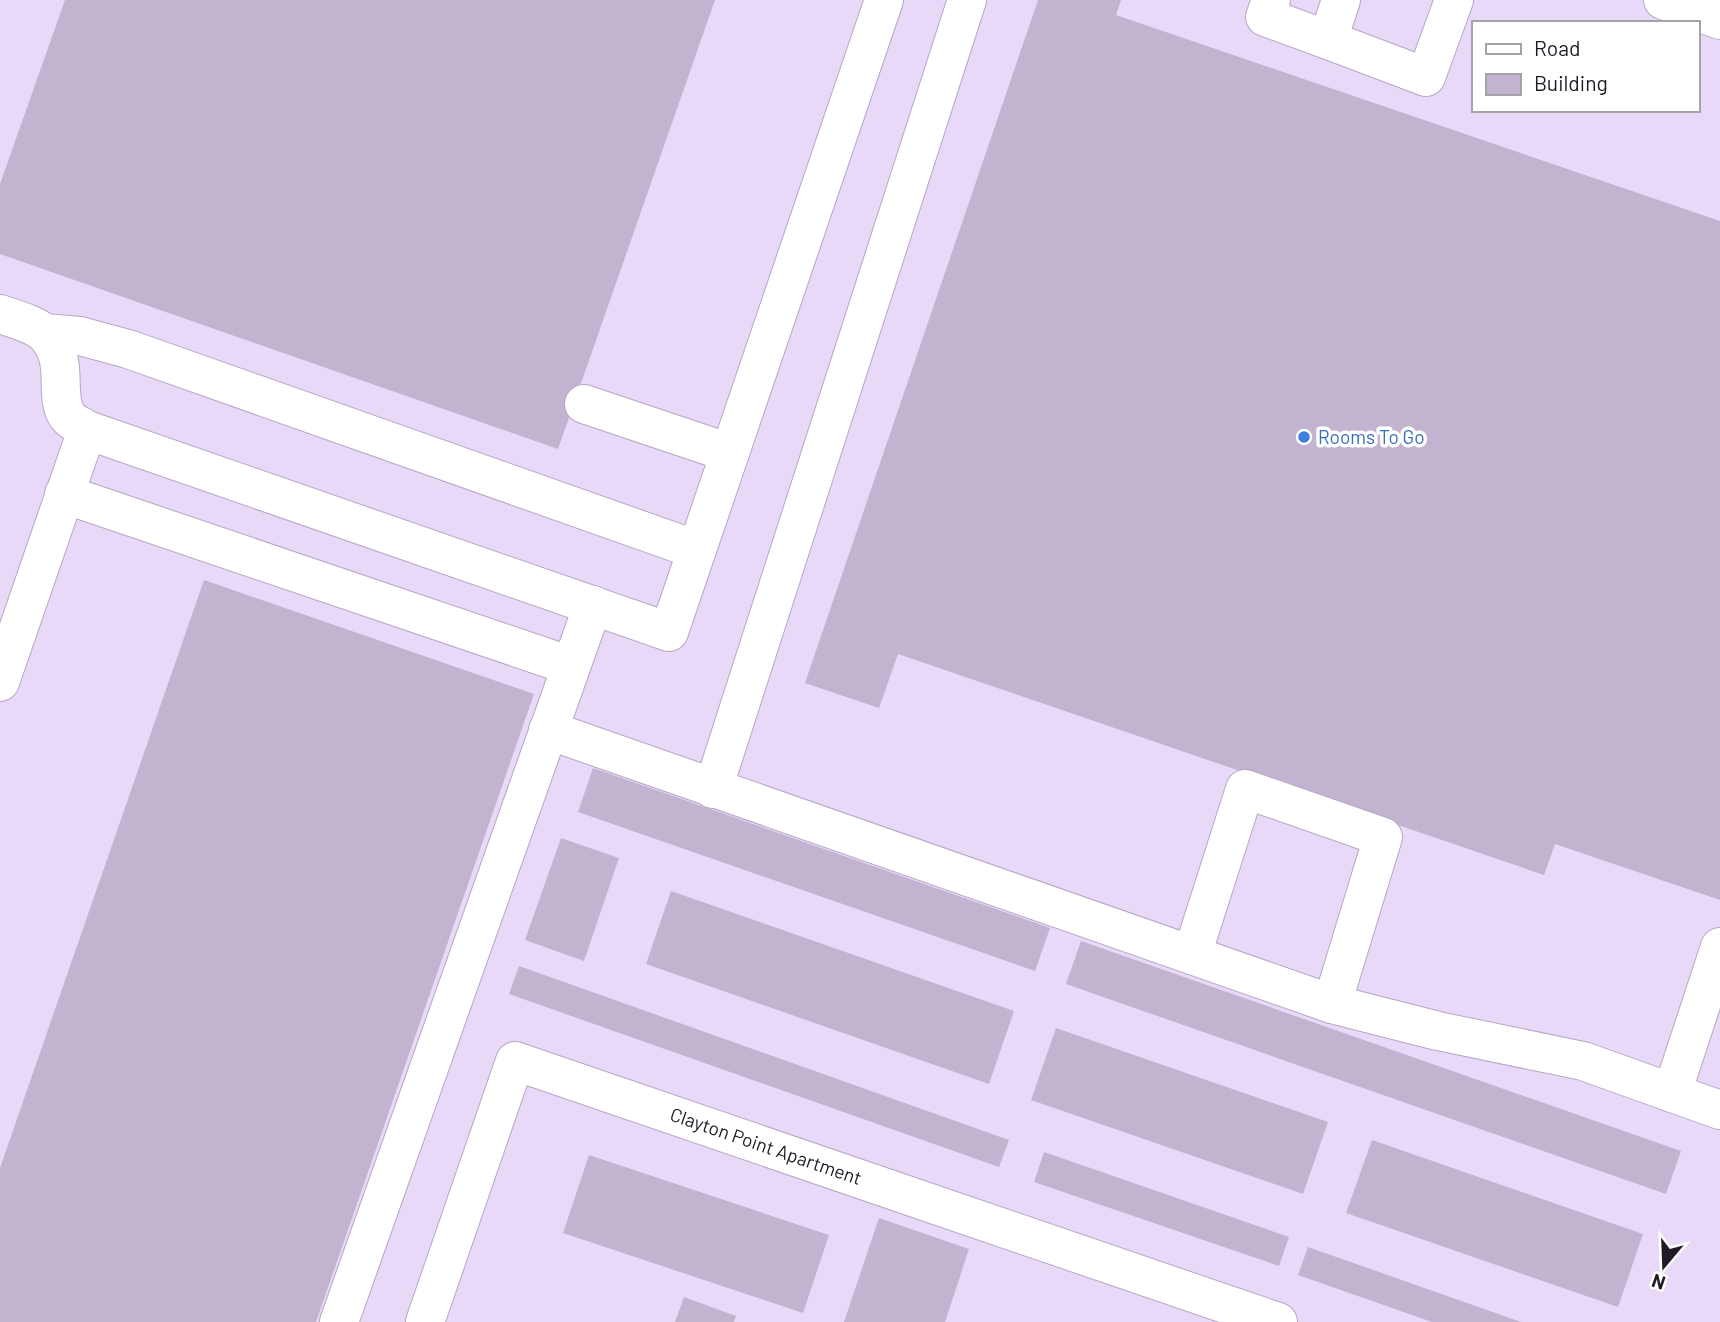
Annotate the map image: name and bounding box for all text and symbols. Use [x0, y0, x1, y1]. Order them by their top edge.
legend [1472, 21, 1699, 112]
text: Road [1534, 35, 1580, 60]
text: Building [1534, 70, 1608, 95]
place label: Rooms To Go [1318, 425, 1425, 448]
marker: Rooms To Go [1296, 429, 1312, 445]
street label: Clayton Point Apartment [667, 1102, 865, 1189]
north arrow [1629, 1231, 1699, 1301]
text: N [1649, 1270, 1668, 1295]

